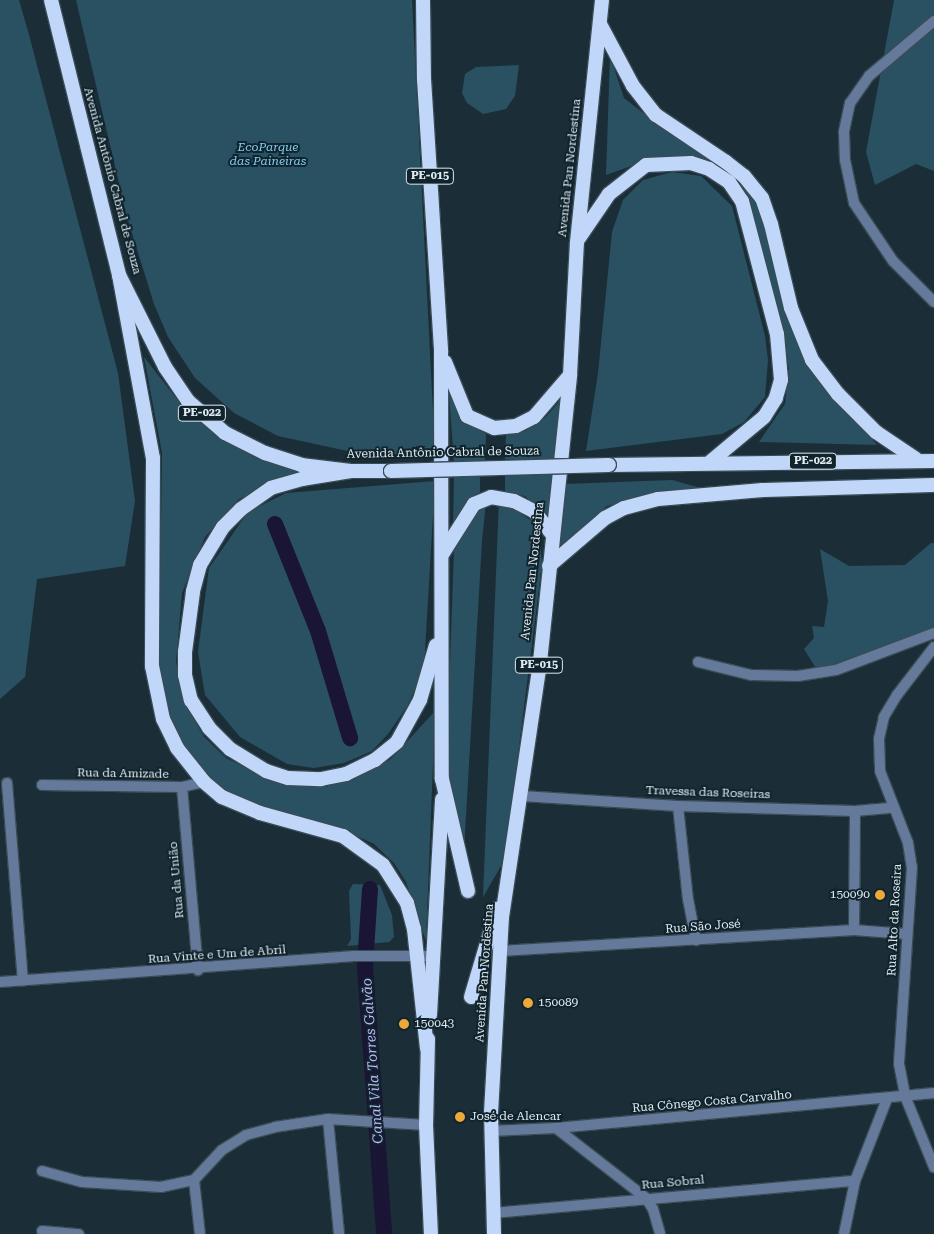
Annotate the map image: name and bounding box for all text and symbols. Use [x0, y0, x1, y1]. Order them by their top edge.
street label: Avenida Antônio Cabral de Souza [80, 86, 144, 276]
street label: Avenida Pan Nordestina [556, 98, 584, 238]
park label: EcoParque das Paineiras [230, 141, 306, 169]
road number: PE-015 [405, 168, 455, 185]
road number: PE-022 [177, 404, 227, 422]
street label: Avenida Antônio Cabral de Souza [346, 444, 540, 462]
road number: PE-022 [788, 452, 838, 470]
street label: Avenida Pan Nordestina [519, 501, 547, 641]
road number: PE-015 [514, 656, 564, 674]
street label: Rua da Amizade [77, 766, 169, 782]
street label: Travessa das Roseiras [646, 784, 770, 802]
street label: Rua da União [166, 841, 188, 919]
street label: Rua Alto da Roseira [885, 864, 905, 976]
place label: 150090 [830, 888, 870, 902]
marker: 150090 [874, 889, 886, 901]
street label: Avenida Pan Nordestina [473, 903, 497, 1043]
street label: Rua São José [665, 917, 741, 937]
street label: Rua Vinte e Um de Abril [148, 943, 286, 967]
water label: Canal Vila Torres Galvão [358, 978, 386, 1144]
place label: 150089 [538, 996, 578, 1010]
marker: 150089 [522, 997, 534, 1009]
place label: 150043 [414, 1017, 454, 1031]
marker: 150043 [398, 1018, 410, 1030]
street label: Rua Cônego Costa Carvalho [631, 1088, 793, 1116]
place label: José de Alencar [470, 1110, 561, 1124]
marker: José de Alencar [454, 1111, 466, 1123]
street label: Rua Sobral [641, 1173, 705, 1193]

